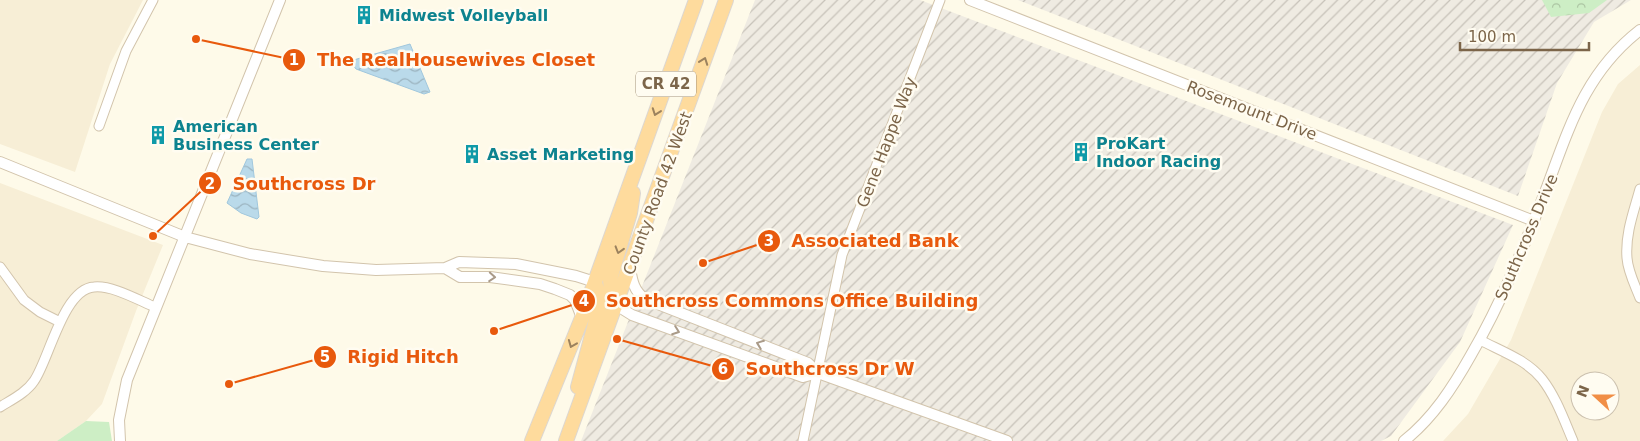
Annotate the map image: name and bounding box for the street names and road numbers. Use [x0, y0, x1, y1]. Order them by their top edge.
road number: CR 42 [636, 72, 696, 96]
street label: Gene Happe Way [853, 74, 920, 210]
street label: Rosemount Drive [1184, 77, 1320, 144]
street label: County Road 42 West [619, 109, 696, 277]
street label: Southcross Drive [1491, 171, 1562, 303]

